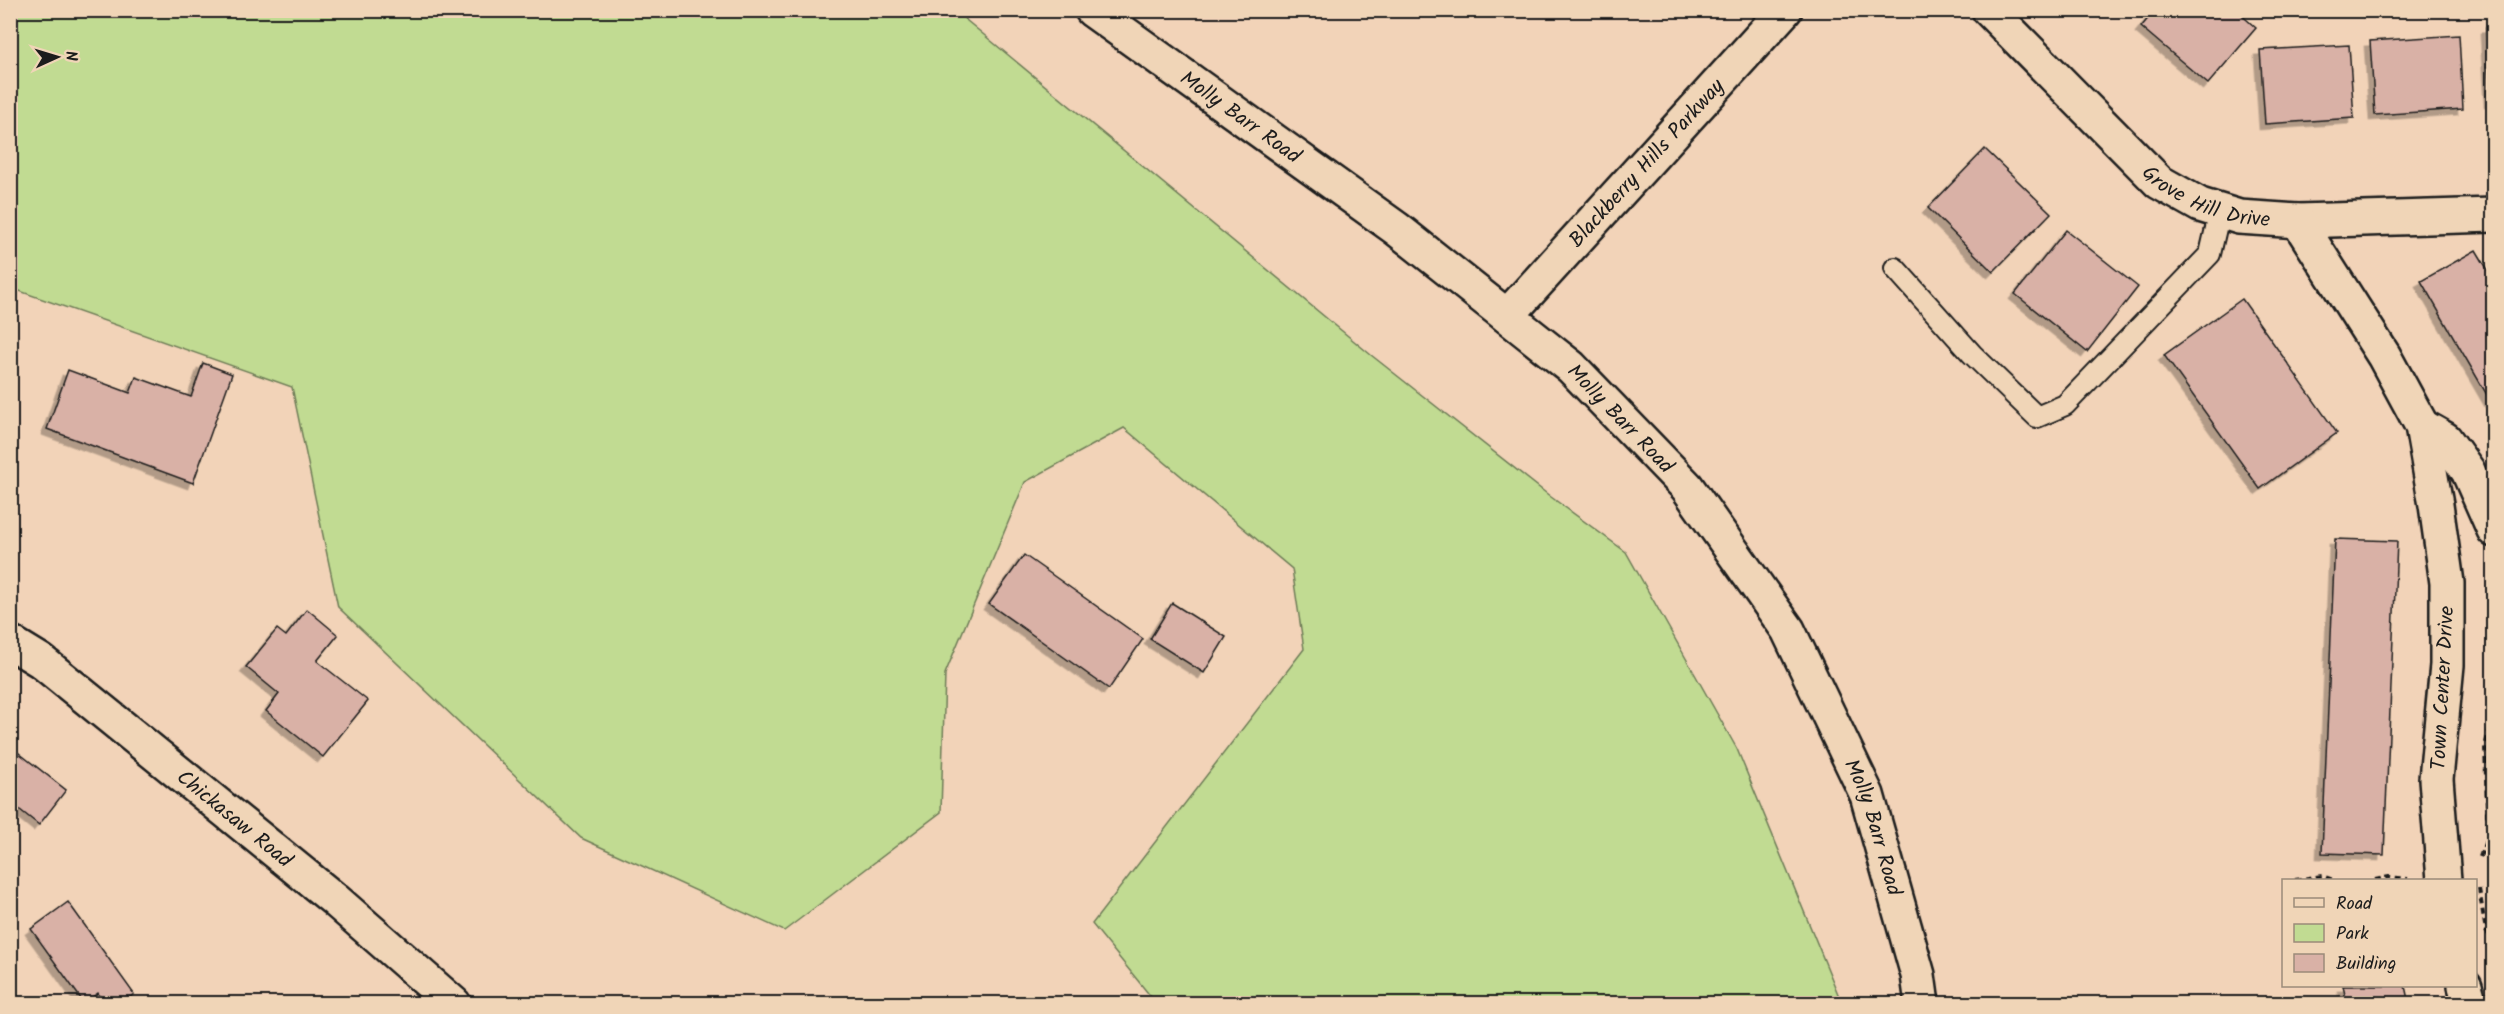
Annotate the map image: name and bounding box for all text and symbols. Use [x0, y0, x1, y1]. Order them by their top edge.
north arrow [27, 27, 87, 87]
text: N [58, 50, 83, 62]
street label: Molly Barr Road [1172, 63, 1308, 173]
street label: Blackberry Hills Parkway [1561, 72, 1733, 256]
street label: Grove Hill Drive [2133, 158, 2272, 237]
street label: Molly Barr Road [1558, 357, 1681, 482]
street label: Town Center Drive [2423, 605, 2464, 771]
street label: Molly Barr Road [1834, 754, 1910, 900]
street label: Chickasaw Road [169, 762, 300, 877]
legend [2282, 879, 2477, 987]
text: Road [2336, 890, 2373, 919]
text: Park [2336, 920, 2369, 949]
text: Building [2336, 950, 2396, 979]

